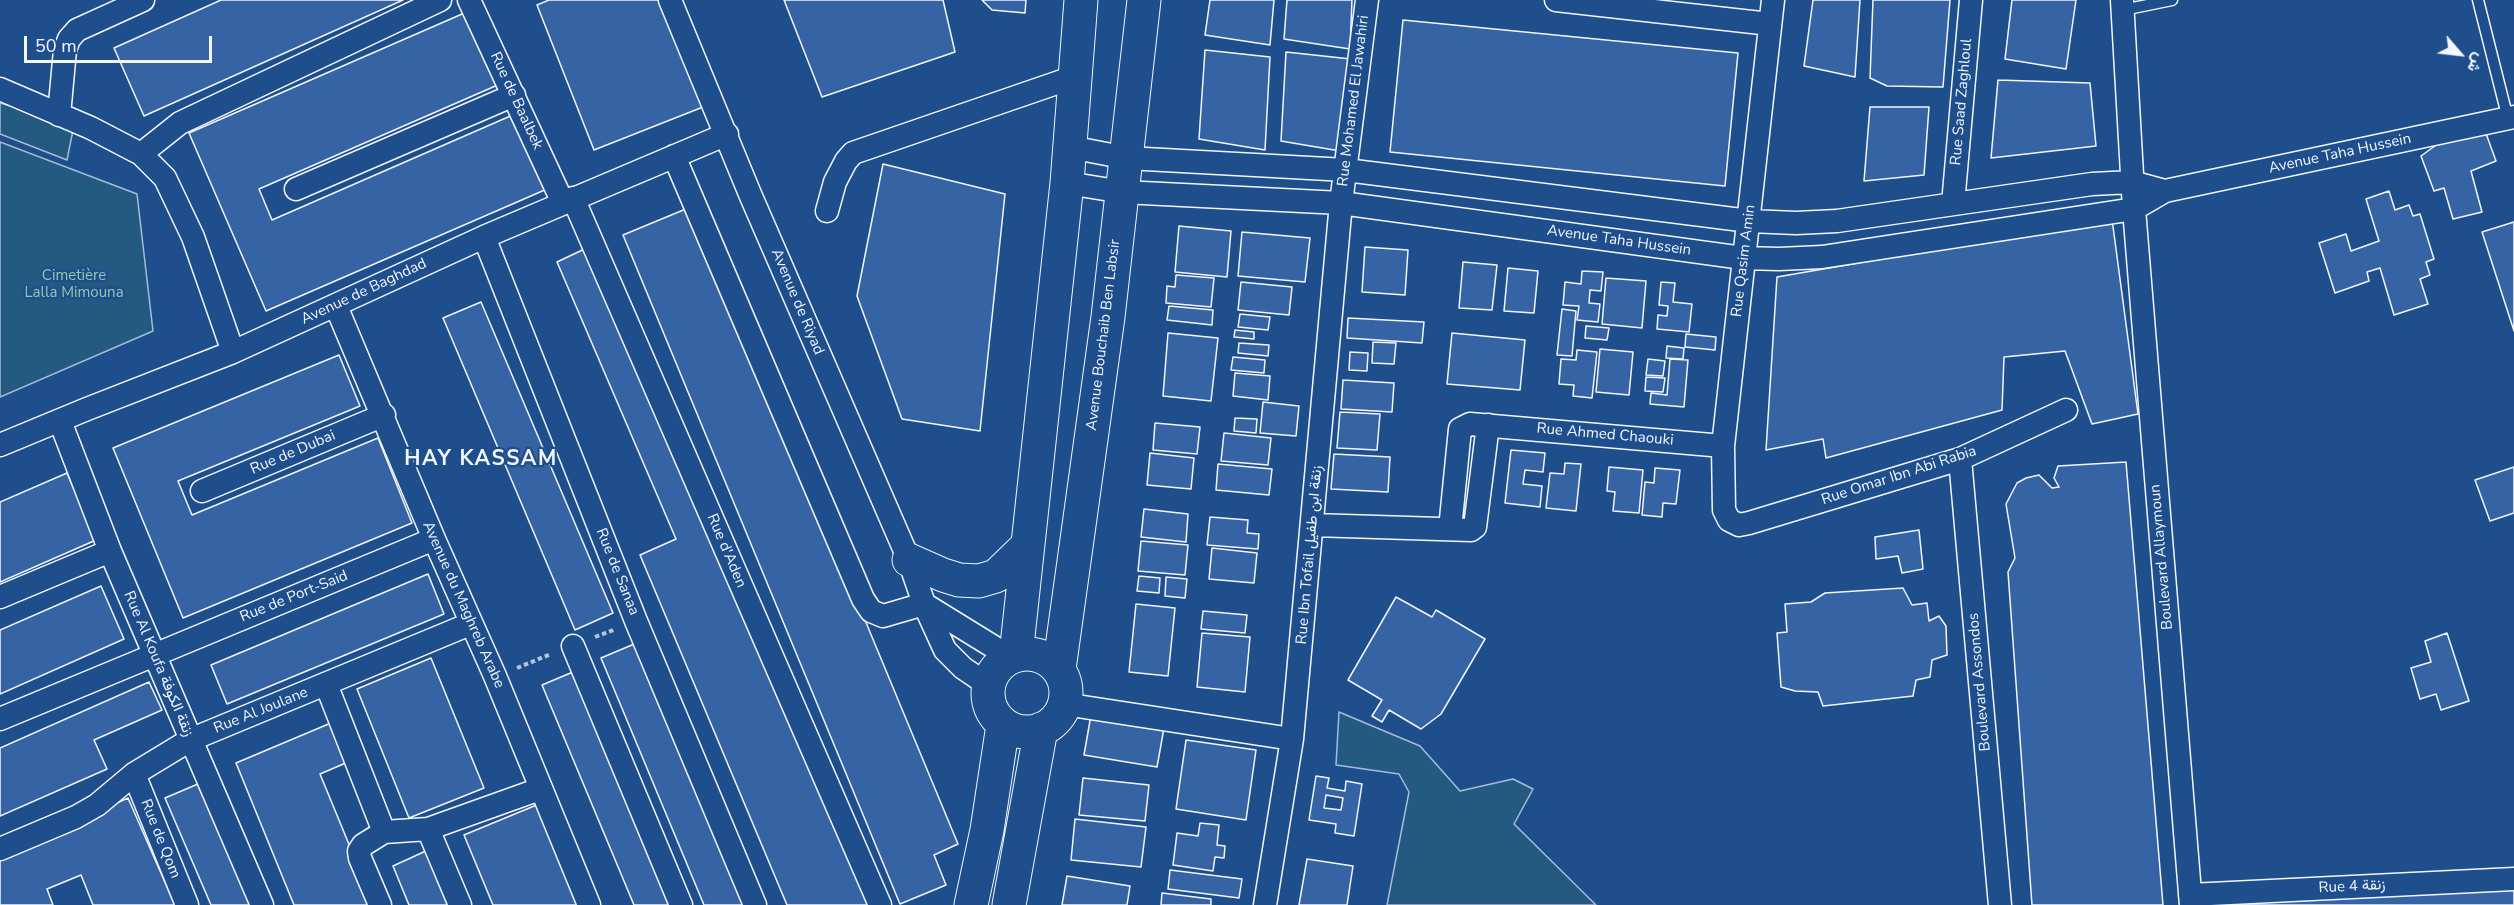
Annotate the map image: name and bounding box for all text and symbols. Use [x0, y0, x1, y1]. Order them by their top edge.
street label: Rue Mohamed El Jawahiri [1335, 14, 1373, 188]
scale bar [27, 24, 214, 62]
north arrow [2430, 24, 2490, 84]
text: 50 m [35, 34, 77, 58]
street label: Rue Saad Zaghloul [1947, 38, 1977, 166]
street label: Rue de Baalbek [486, 49, 546, 153]
text: ش [2462, 49, 2490, 76]
street label: Avenue Taha Hussein [2267, 130, 2413, 178]
street label: Rue Qasim Amin [1728, 204, 1760, 318]
street label: Avenue Taha Hussein [1546, 222, 1692, 260]
street label: Avenue Bouchaib Ben Labsir [1083, 238, 1125, 432]
street label: Avenue de Riyad [767, 246, 827, 358]
street label: Avenue de Baghdad [298, 255, 430, 329]
park label: Cimetière Lalla Mimouna [24, 267, 124, 302]
street label: Rue Ahmed Chaouki [1536, 420, 1674, 450]
street label: Rue de Dubai [248, 427, 338, 479]
street label: Rue Omar Ibn Abi Rabia [1819, 442, 1979, 510]
district label: HAY KASSAM [404, 447, 558, 473]
street label: Rue Ibn Tofail زنقة ابن طفيل [1293, 465, 1327, 645]
street label: Boulevard Allaymoun [2147, 483, 2177, 631]
street label: Rue d'Aden [702, 511, 750, 591]
street label: Avenue du Maghreb Arabe [418, 519, 508, 691]
street label: Rue de Sanaa [591, 526, 643, 618]
street label: Rue de Port-Said [237, 567, 351, 627]
street label: Rue Al Koufa زنقة الكوفة [119, 588, 197, 740]
street label: Boulevard Assondos [1965, 612, 1995, 752]
street label: Rue Al Joulane [211, 684, 311, 738]
street label: Rue de Qom [136, 797, 184, 881]
street label: Rue 4 زنقة [2318, 876, 2386, 898]

